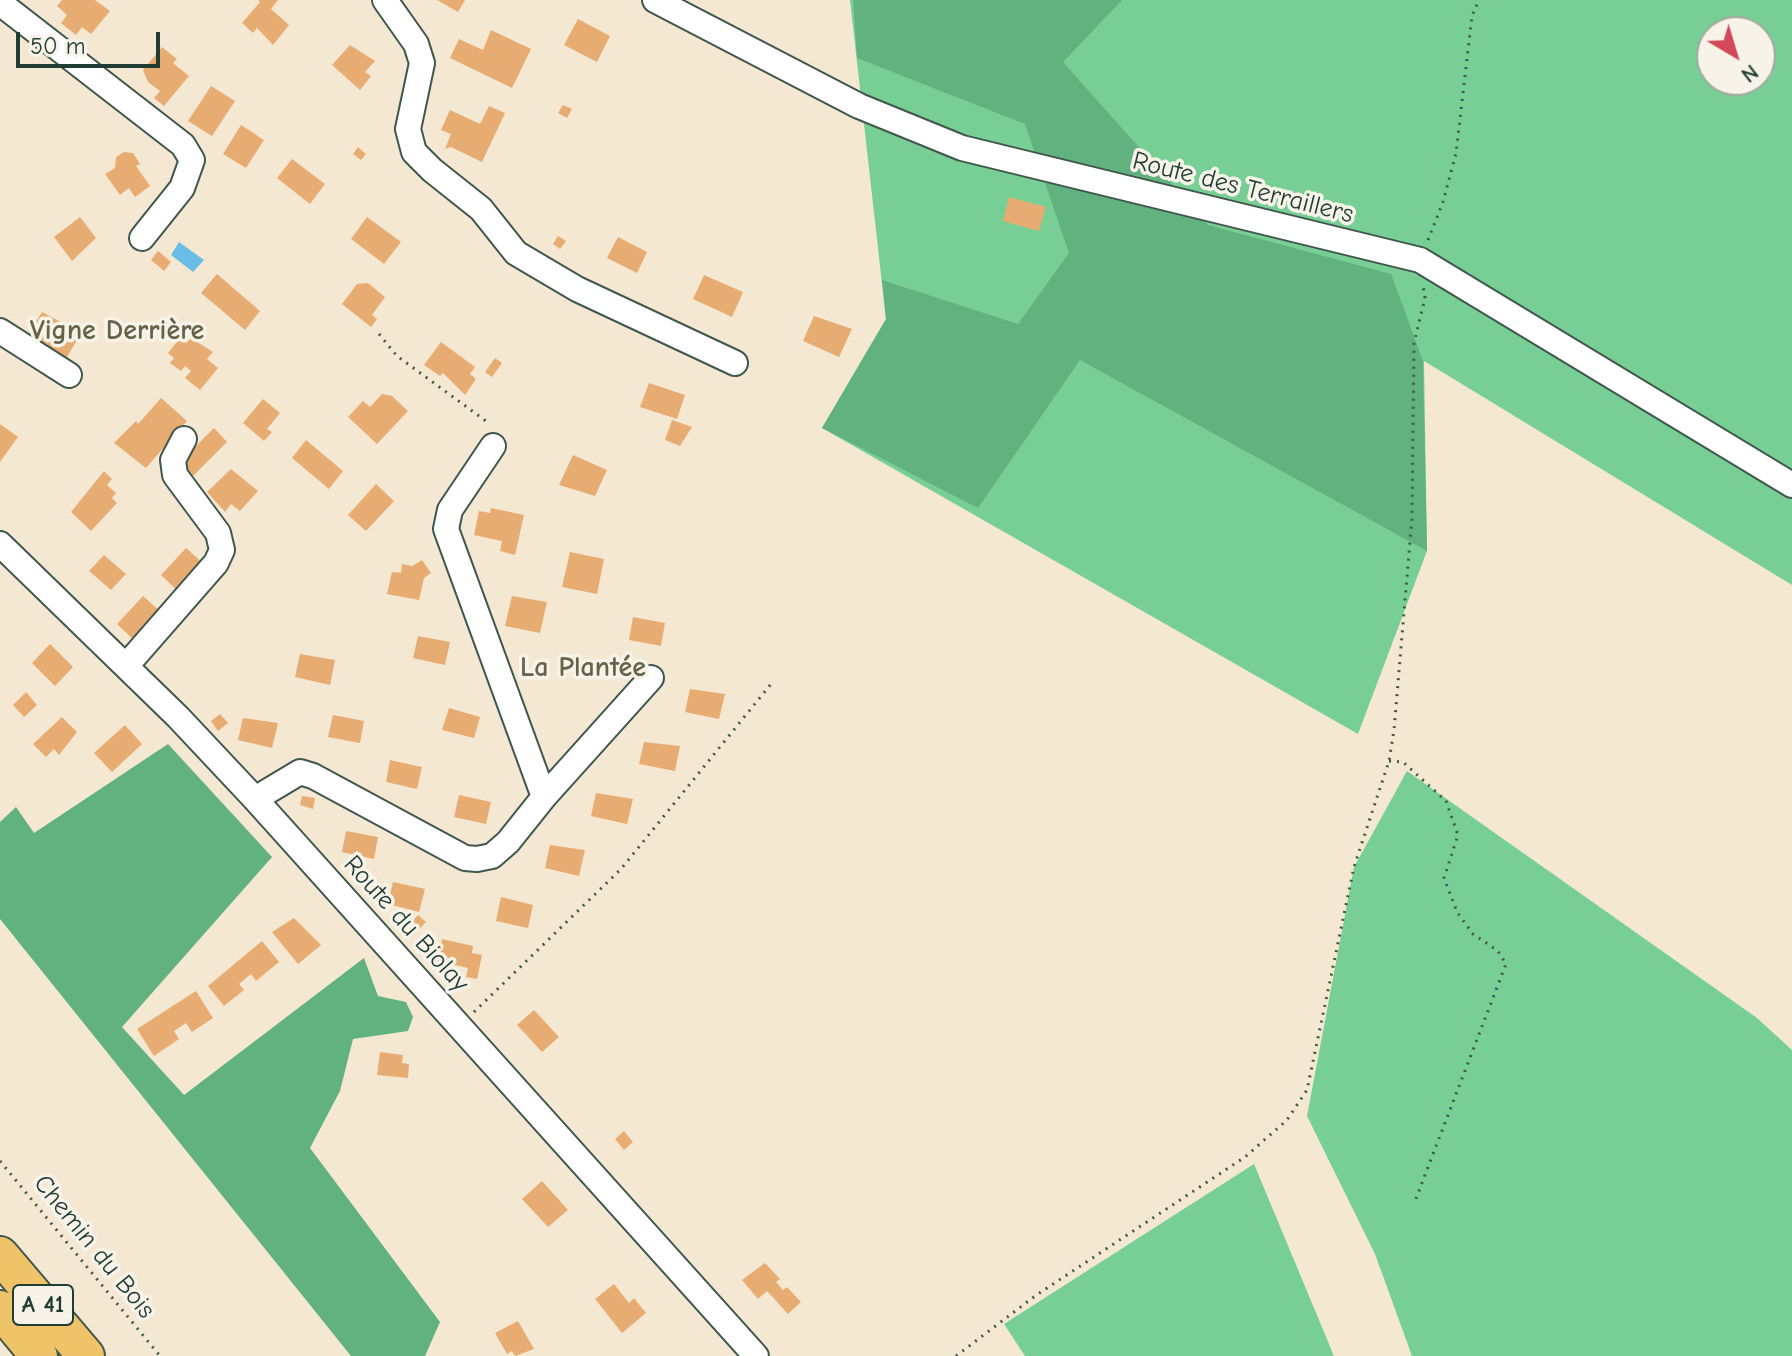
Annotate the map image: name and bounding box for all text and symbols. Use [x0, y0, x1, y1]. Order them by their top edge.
scale bar [20, 16, 164, 66]
north arrow [1696, 16, 1776, 96]
text: 50 m [30, 32, 86, 60]
text: N [1736, 59, 1763, 88]
street label: Route des Terraillers [1129, 145, 1357, 231]
district label: Vigne Derrière [30, 314, 204, 348]
district label: La Plantée [520, 651, 646, 685]
street label: Route du Biolay [337, 849, 475, 999]
street label: Chemin du Bois [27, 1169, 161, 1325]
road number: A 41 [13, 1285, 73, 1325]

